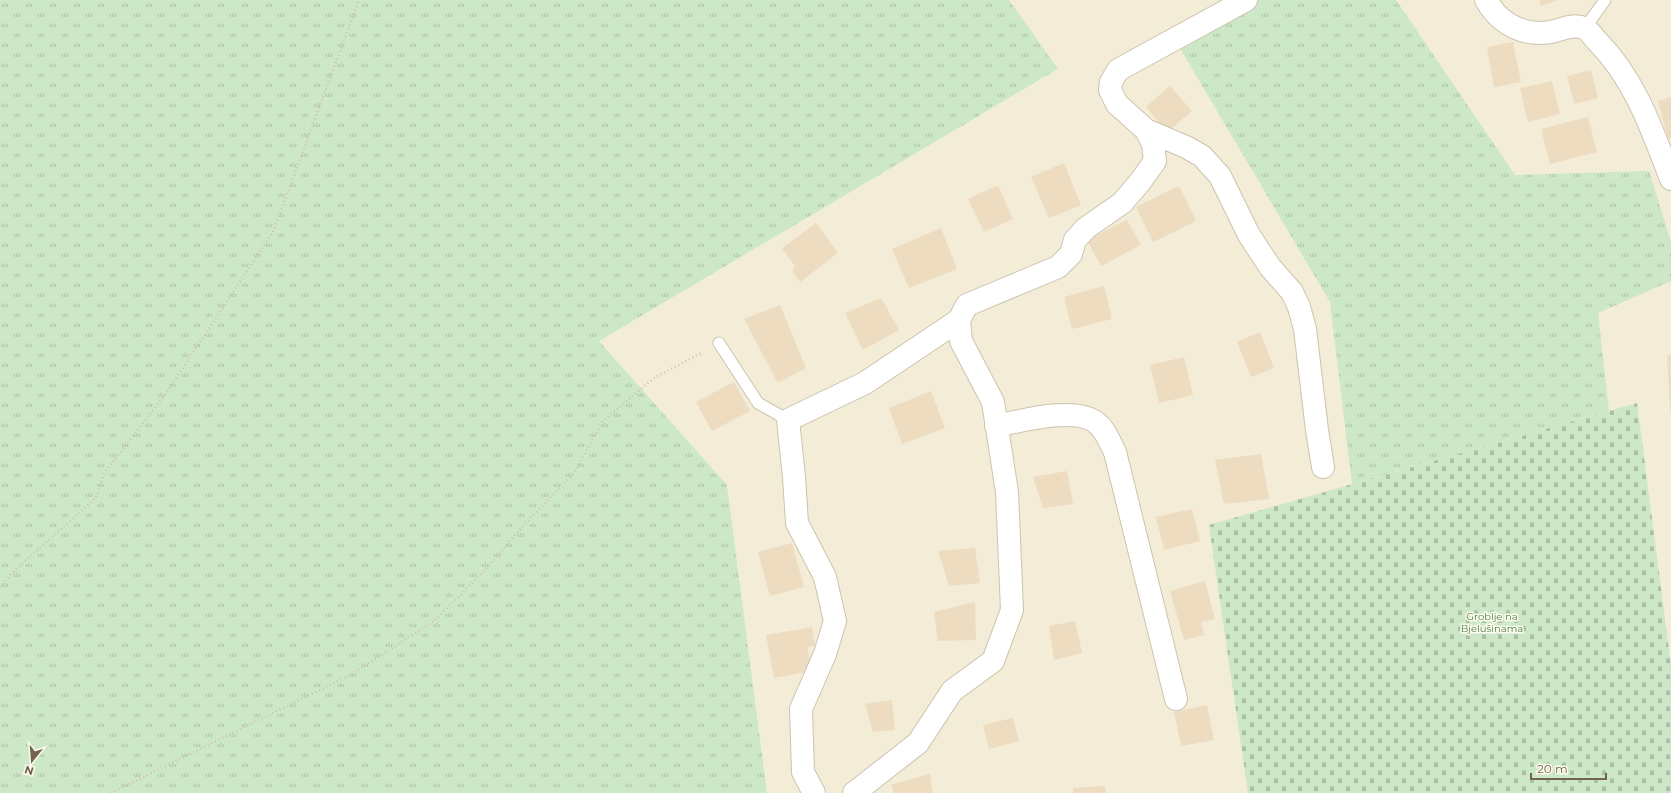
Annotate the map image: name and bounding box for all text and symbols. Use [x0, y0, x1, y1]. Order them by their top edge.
park label: Groblje na Bjelušinama [1461, 610, 1523, 635]
north arrow [12, 741, 52, 781]
scale bar [1531, 755, 1606, 781]
text: 20 m [1537, 761, 1568, 776]
text: N [23, 763, 35, 779]

